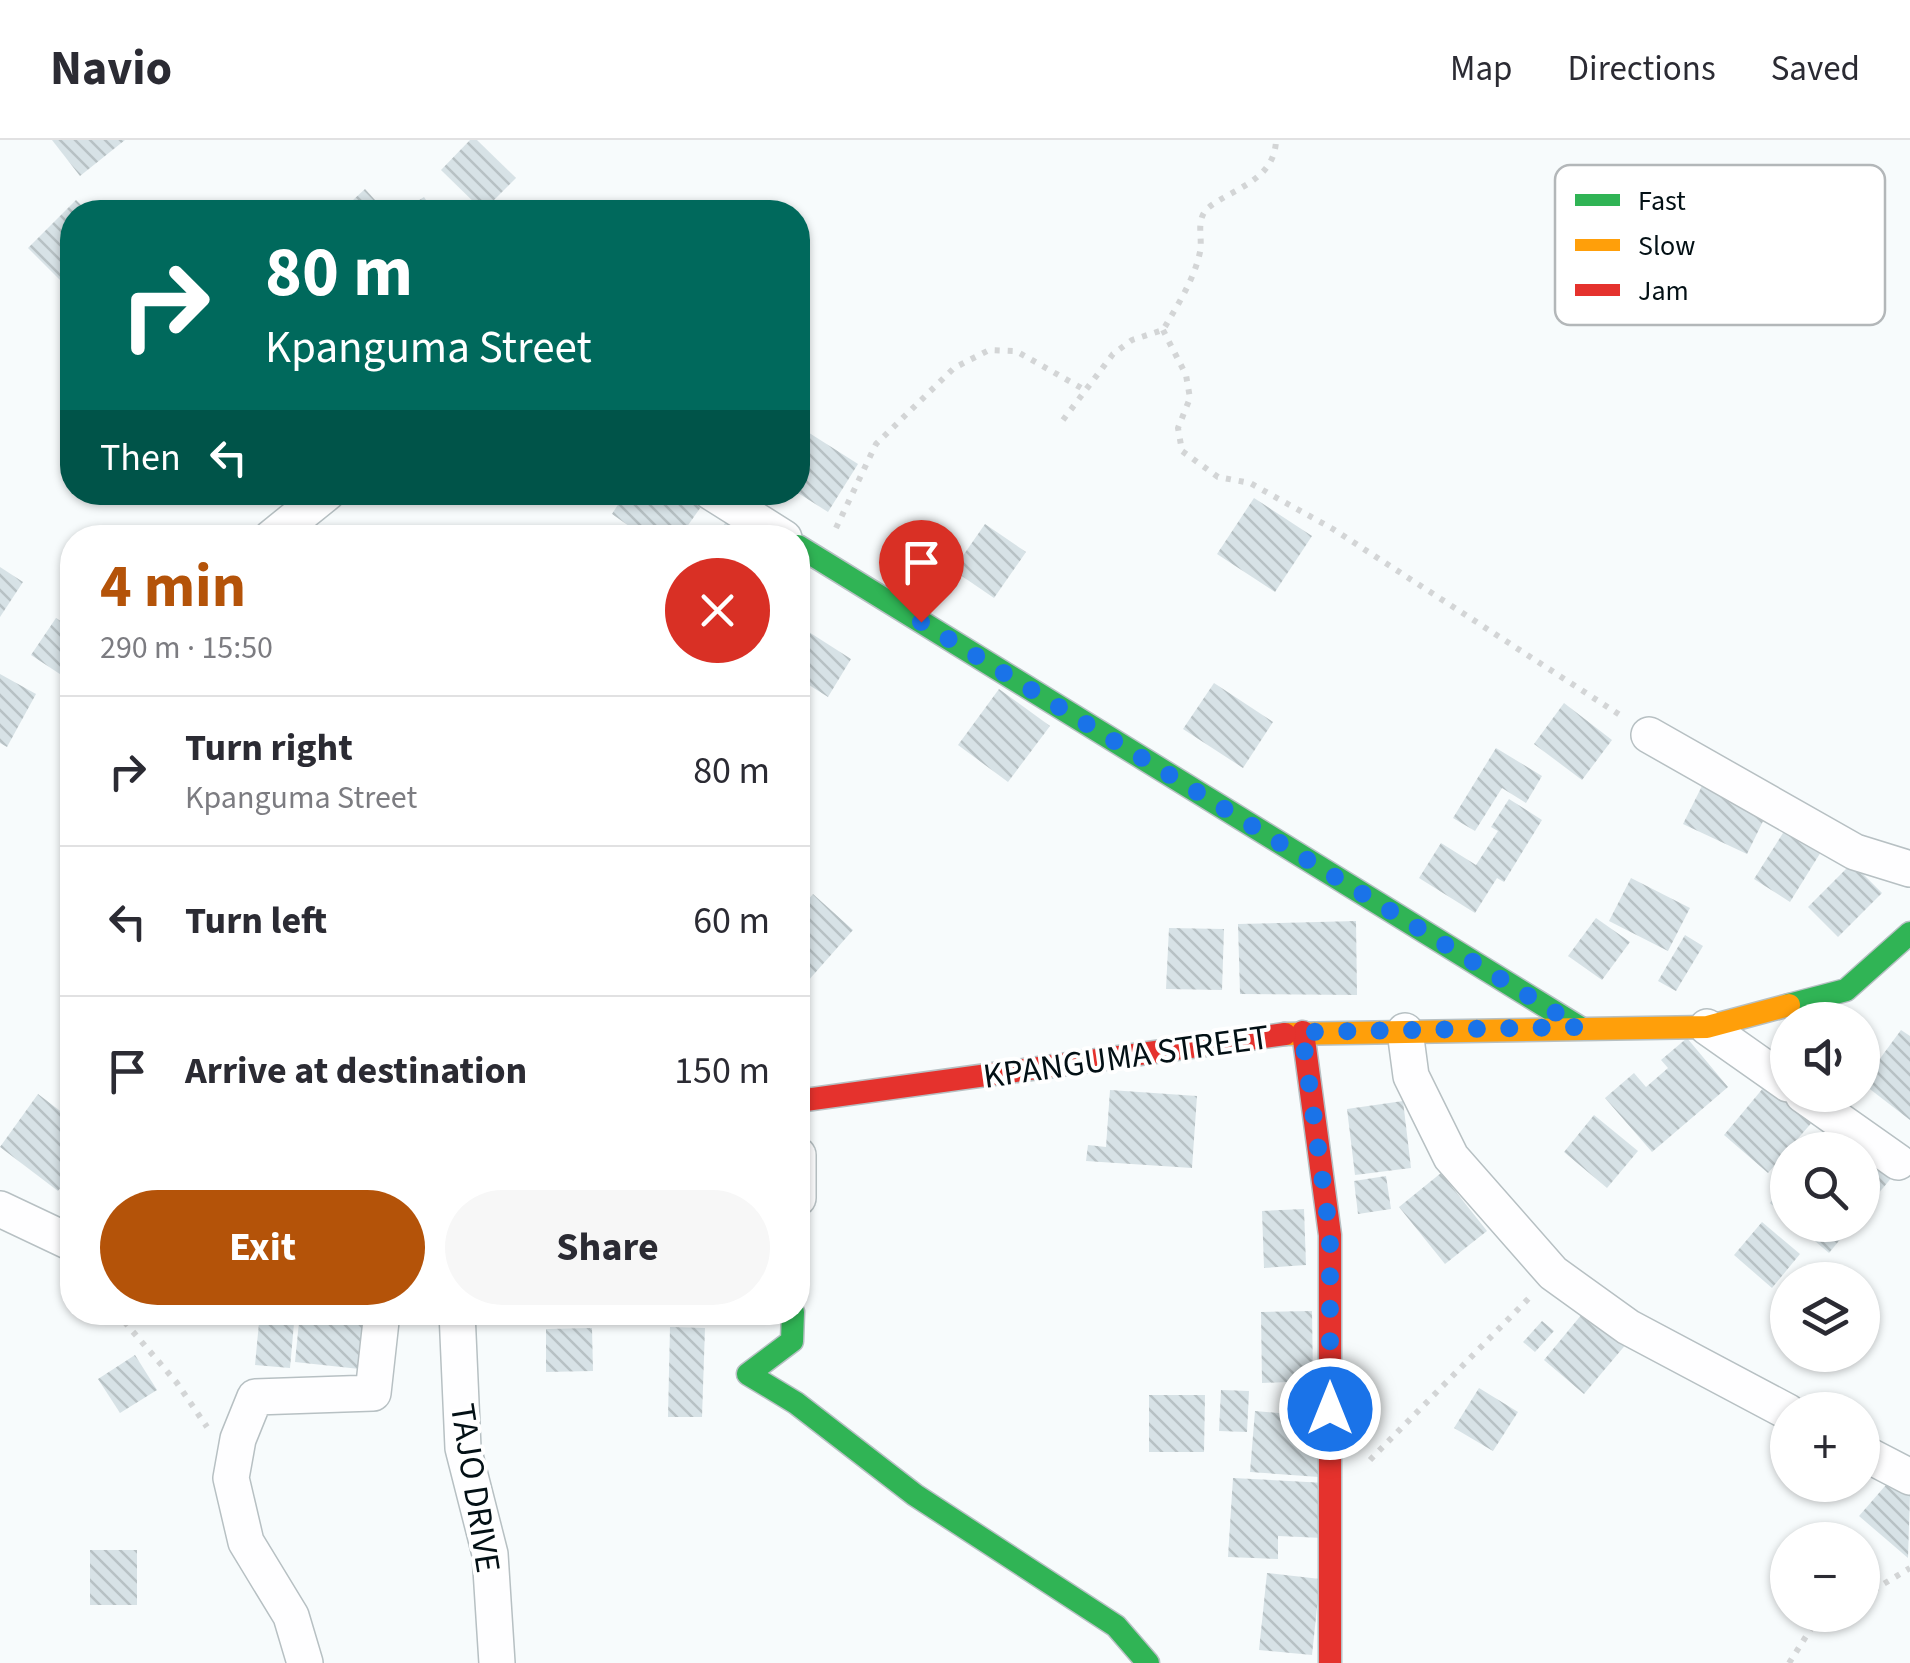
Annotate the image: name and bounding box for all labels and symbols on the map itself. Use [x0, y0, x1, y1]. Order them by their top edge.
legend [1555, 165, 1885, 325]
text: Fast [1638, 181, 1686, 221]
text: Slow [1638, 226, 1695, 266]
text: Jam [1638, 271, 1689, 311]
pin [879, 520, 964, 623]
street label: KPANGUMA STREET [980, 1012, 1272, 1102]
position arrow [1278, 1357, 1382, 1461]
street label: TAJO DRIVE [437, 1400, 513, 1576]

